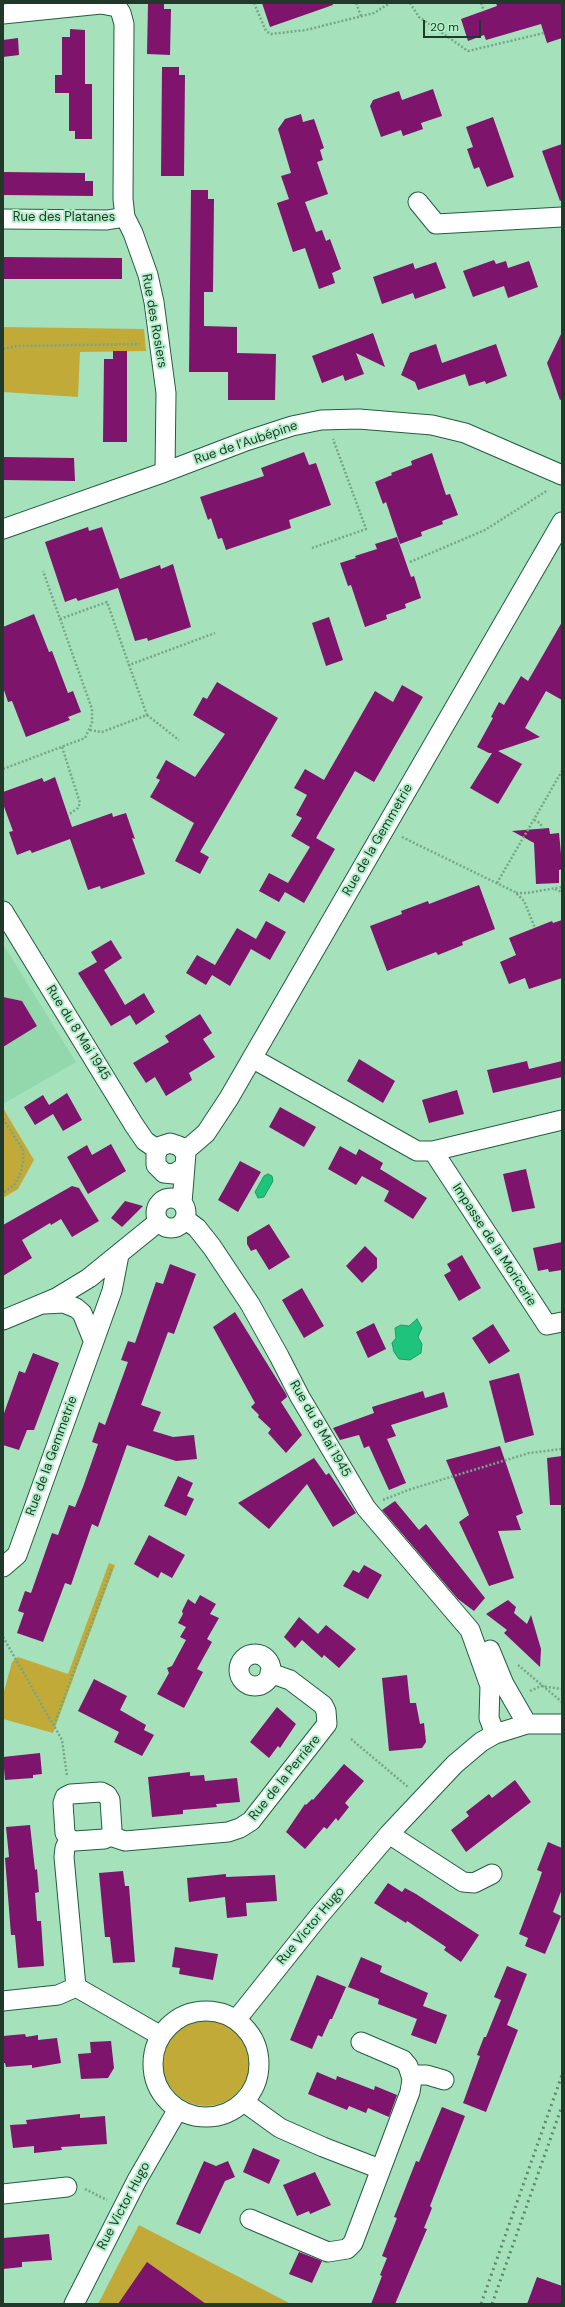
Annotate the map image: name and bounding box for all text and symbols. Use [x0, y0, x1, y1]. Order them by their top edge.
scale bar [425, 12, 483, 38]
text: 20 m [430, 19, 459, 35]
street label: Rue des Platanes [13, 210, 115, 226]
street label: Rue des Rosiers [138, 273, 170, 369]
street label: Rue de l’Aubépine [192, 418, 300, 468]
street label: Rue de la Gemmetrie [340, 781, 416, 899]
street label: Rue du 8 Mai 1945 [42, 983, 114, 1083]
street label: Impasse de la Moricerie [449, 1181, 539, 1309]
street label: Rue du 8 Mai 1945 [286, 1378, 354, 1480]
street label: Rue de la Gemmetrie [23, 1394, 81, 1518]
street label: Rue de la Perrière [246, 1732, 324, 1824]
street label: Rue Victor Hugo [274, 1884, 348, 1968]
street label: Rue Victor Hugo [94, 2160, 154, 2252]

